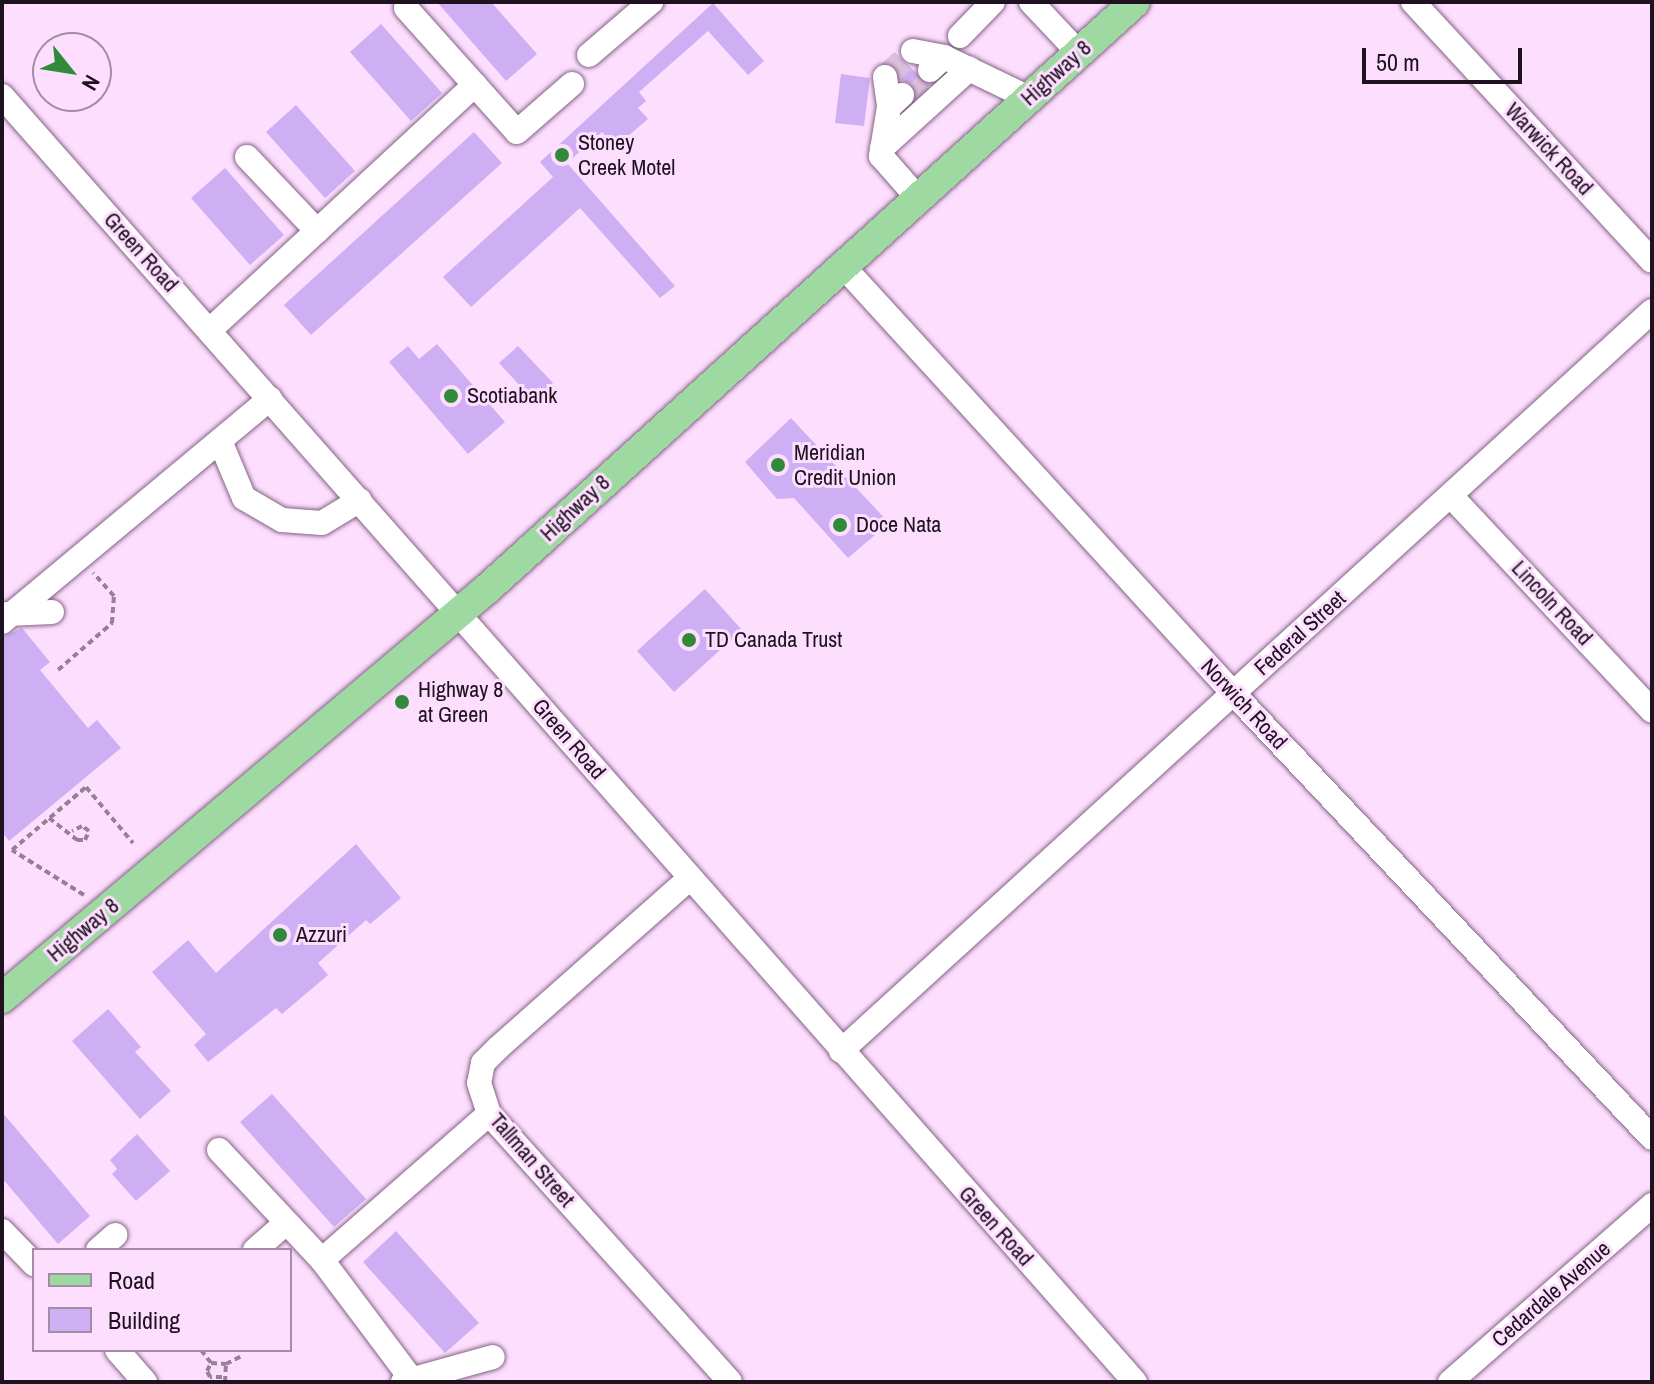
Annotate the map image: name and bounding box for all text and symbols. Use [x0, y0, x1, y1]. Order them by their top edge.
north arrow [32, 32, 112, 112]
scale bar [1366, 32, 1526, 82]
street label: Highway 8 [1015, 35, 1097, 111]
text: 50 m [1376, 46, 1420, 78]
text: N [75, 70, 107, 96]
street label: Warwick Road [1500, 97, 1598, 201]
place label: Stoney Creek Motel [578, 129, 675, 180]
marker: Stoney Creek Motel [553, 146, 571, 164]
street label: Green Road [98, 207, 184, 297]
place label: Scotiabank [467, 383, 557, 409]
marker: Scotiabank [442, 387, 460, 405]
place label: Meridian Credit Union [794, 439, 896, 490]
marker: Meridian Credit Union [769, 456, 787, 474]
street label: Highway 8 [535, 469, 615, 547]
place label: Doce Nata [856, 512, 941, 538]
marker: Doce Nata [831, 516, 849, 534]
street label: Lincoln Road [1506, 555, 1598, 651]
street label: Federal Street [1249, 585, 1351, 681]
place label: TD Canada Trust [705, 627, 843, 653]
marker: TD Canada Trust [680, 631, 698, 649]
street label: Norwich Road [1195, 653, 1293, 755]
place label: Highway 8 at Green [418, 676, 503, 728]
marker: Highway 8 at Green [393, 693, 411, 711]
street label: Green Road [527, 693, 611, 785]
street label: Highway 8 [42, 892, 124, 968]
place label: Azzuri [296, 922, 347, 948]
marker: Azzuri [271, 926, 289, 944]
street label: Tallman Street [484, 1108, 580, 1212]
street label: Green Road [953, 1181, 1039, 1271]
street label: Cedardale Avenue [1486, 1235, 1616, 1353]
legend [32, 1248, 292, 1352]
text: Road [108, 1264, 155, 1296]
text: Building [108, 1304, 180, 1336]

